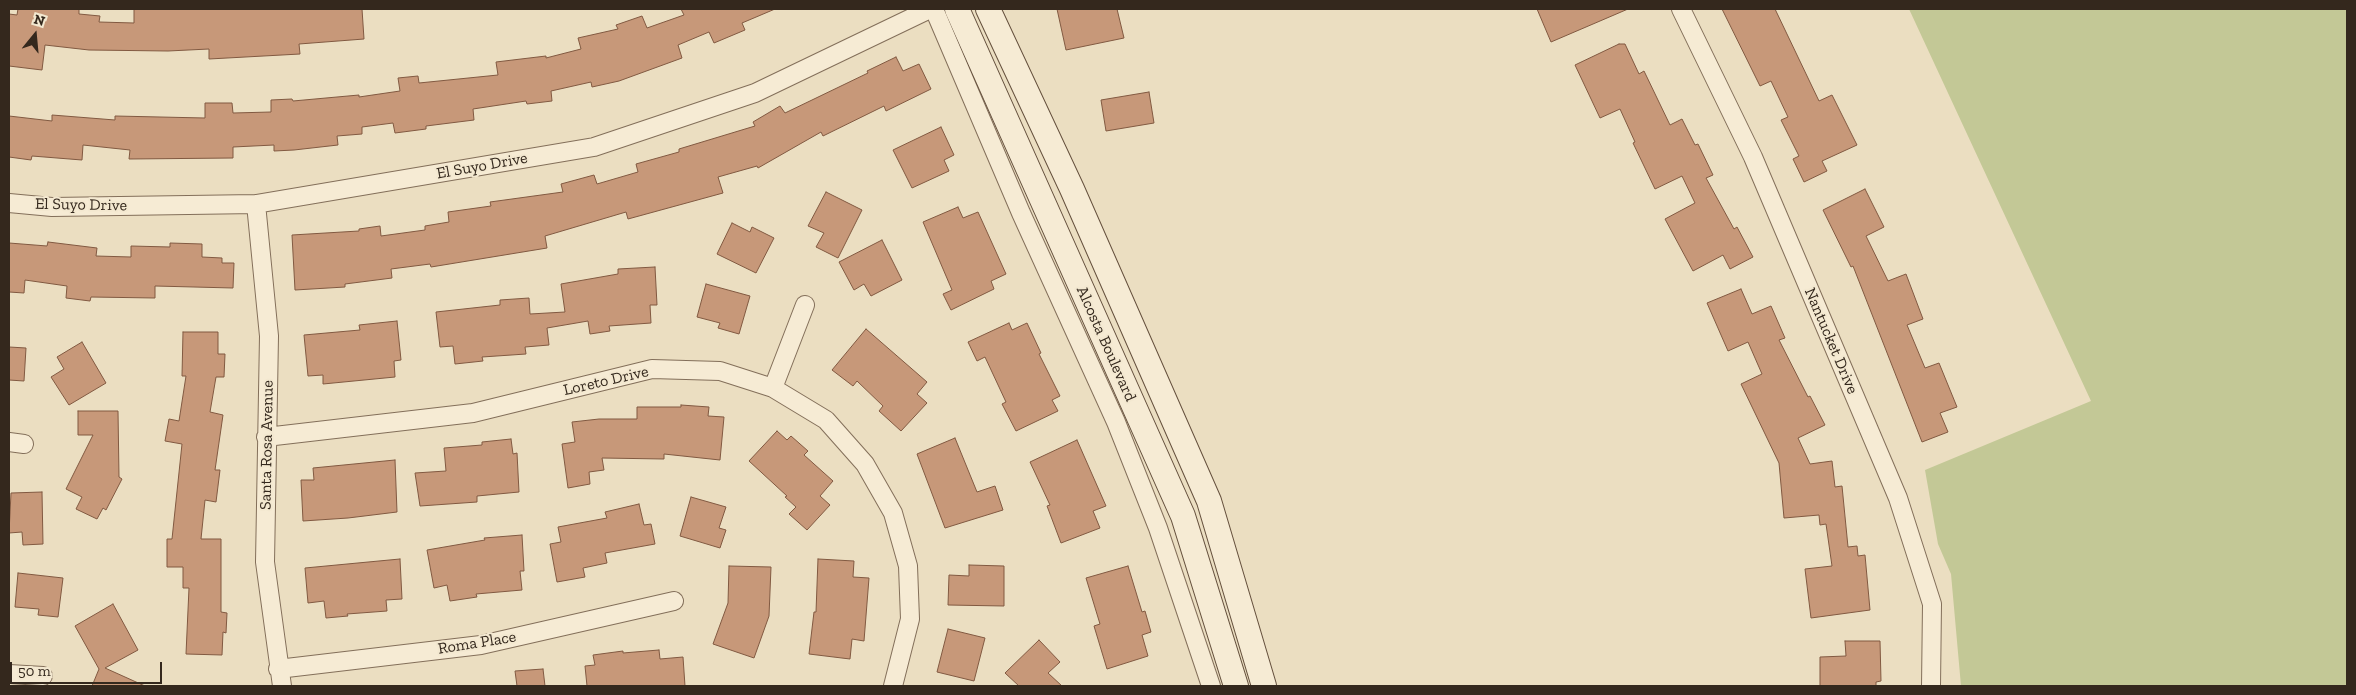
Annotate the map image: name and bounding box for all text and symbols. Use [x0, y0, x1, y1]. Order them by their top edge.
north arrow [10, 10, 60, 60]
text: N [32, 10, 47, 30]
street label: El Suyo Drive [435, 149, 529, 183]
street label: El Suyo Drive [35, 195, 127, 215]
street label: Alcosta Boulevard [1072, 283, 1140, 405]
street label: Nantucket Drive [1800, 285, 1862, 397]
street label: Loreto Drive [562, 362, 650, 400]
street label: Santa Rosa Avenue [256, 380, 278, 510]
street label: Roma Place [436, 627, 518, 659]
scale bar [12, 652, 165, 684]
text: 50 m [18, 662, 51, 680]

